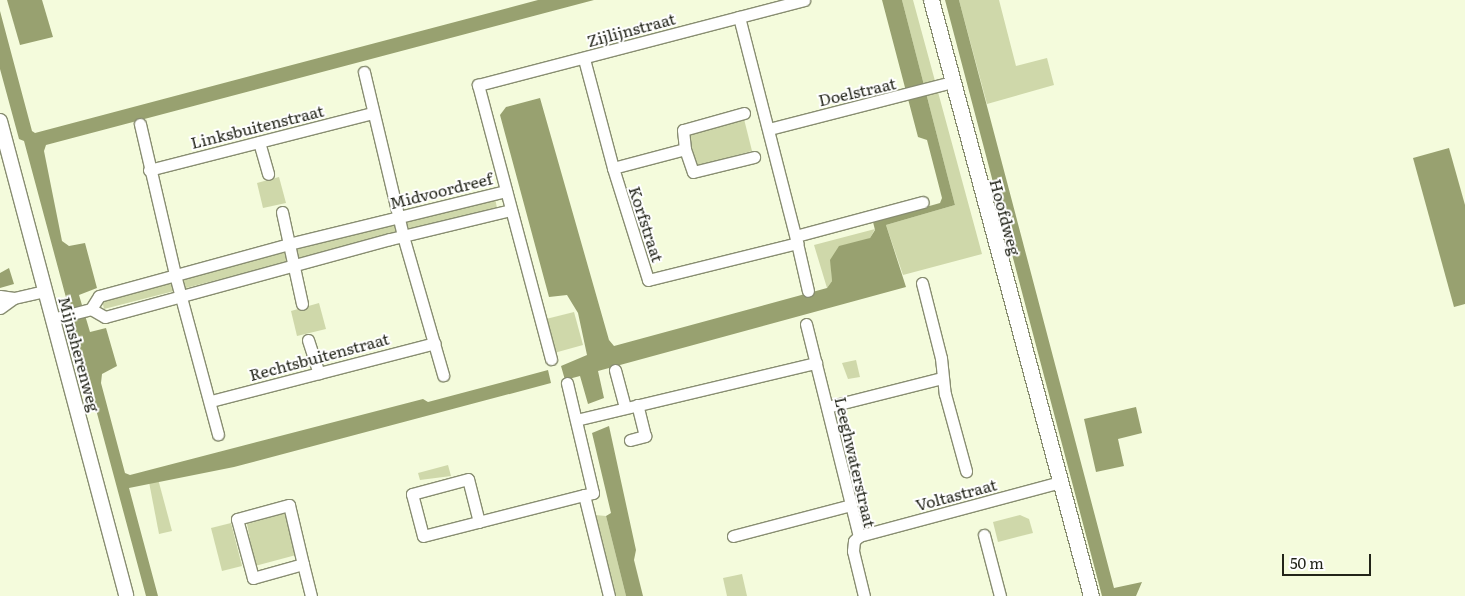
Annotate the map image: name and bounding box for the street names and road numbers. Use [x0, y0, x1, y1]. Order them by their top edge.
street label: Zijlijnstraat [585, 8, 677, 50]
street label: Doelstraat [816, 73, 898, 109]
street label: Linksbuitenstraat [189, 100, 325, 152]
street label: Midvoordreef [388, 168, 494, 212]
street label: Hoofdweg [987, 177, 1025, 257]
street label: Korfstraat [626, 184, 668, 264]
street label: Mijnsherenweg [55, 294, 105, 414]
street label: Rechtsbuitenstraat [247, 328, 391, 384]
street label: Leeghwaterstraat [832, 395, 880, 529]
street label: Voltastraat [913, 474, 999, 514]

